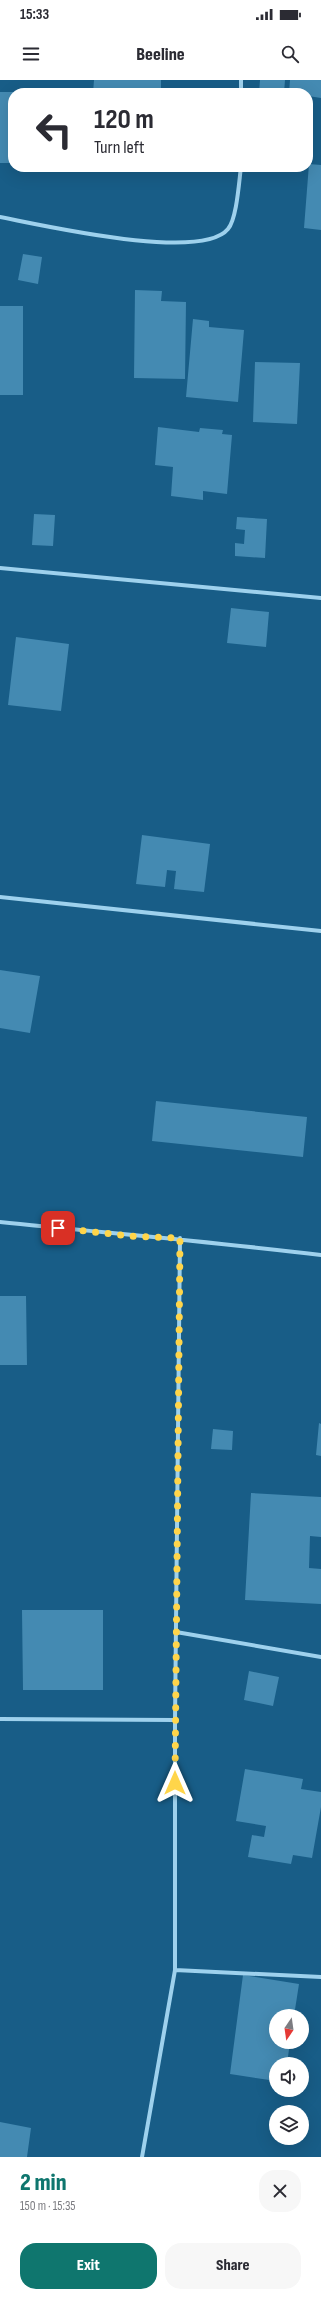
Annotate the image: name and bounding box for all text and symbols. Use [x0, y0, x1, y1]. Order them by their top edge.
text: 15:33 [20, 5, 49, 24]
icon: menu [20, 43, 42, 65]
icon: search [279, 43, 301, 65]
text: Beeline [136, 44, 185, 65]
text: 120 m [94, 103, 154, 136]
icon: left [28, 104, 80, 156]
text: Turn left [94, 137, 145, 158]
pin [41, 1211, 75, 1245]
icon: arrive [47, 1217, 69, 1239]
position arrow [154, 1762, 196, 1804]
north arrow [269, 2009, 309, 2049]
map controls [269, 2009, 309, 2145]
button: sound [269, 2057, 309, 2097]
button: layers [269, 2105, 309, 2145]
text: 2 min [20, 2168, 67, 2197]
button: close [259, 2170, 301, 2212]
text: 150 m · 15:35 [20, 2198, 76, 2214]
button: Exit [20, 2243, 157, 2289]
button: Share [165, 2243, 301, 2289]

